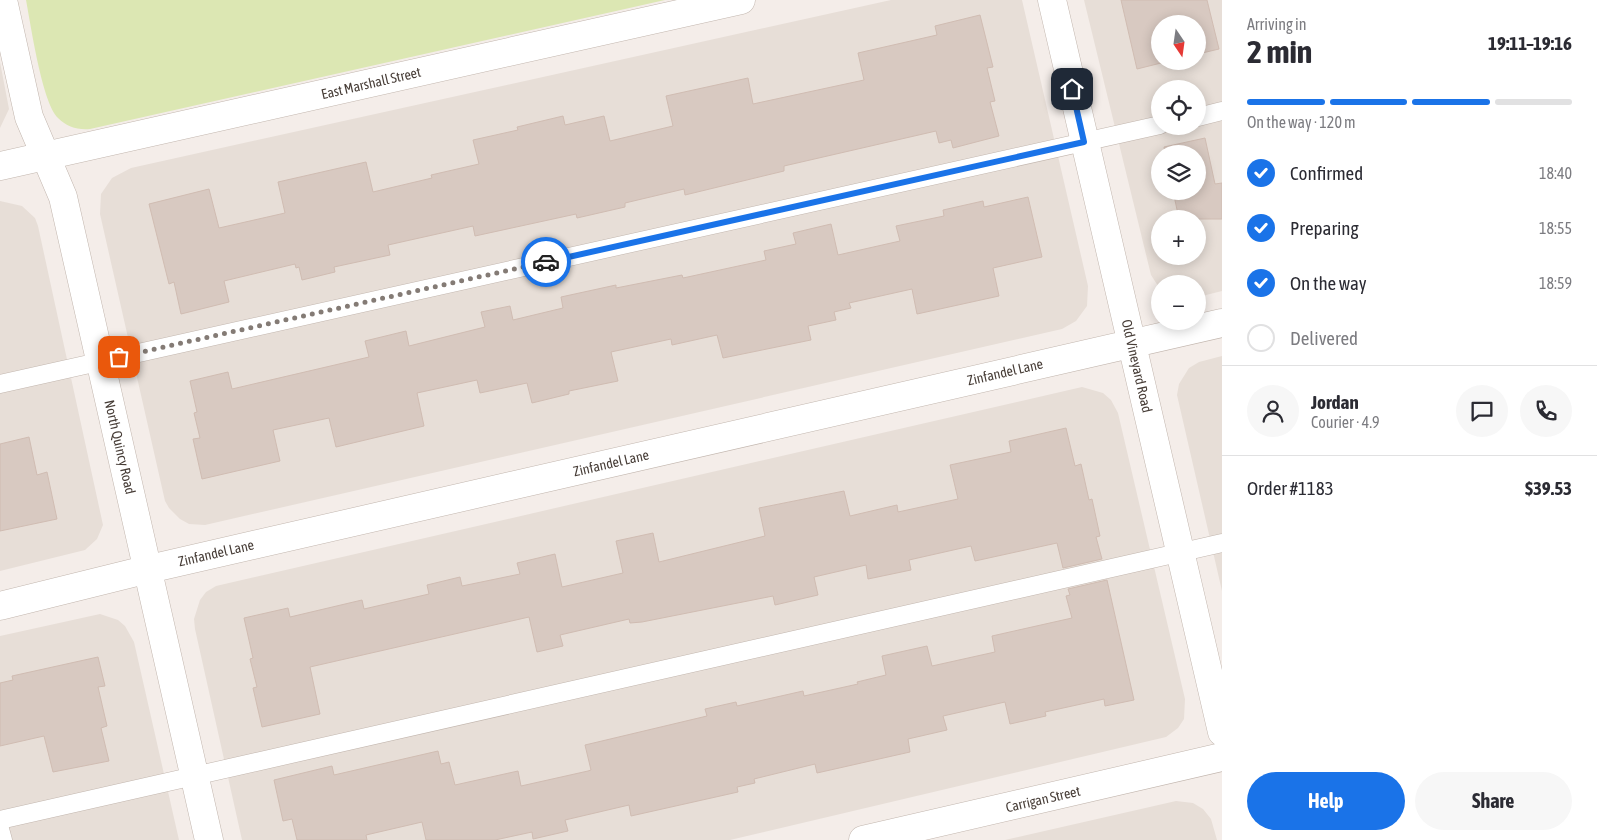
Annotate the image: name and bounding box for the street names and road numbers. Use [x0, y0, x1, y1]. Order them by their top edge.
street label: East Marshall Street [320, 64, 422, 102]
street label: Old Vineyard Road [1119, 318, 1155, 414]
street label: Zinfandel Lane [966, 356, 1044, 388]
street label: North Quincy Road [101, 398, 139, 496]
street label: Zinfandel Lane [572, 447, 650, 479]
street label: Zinfandel Lane [177, 537, 255, 569]
street label: Carrigan Street [1004, 783, 1082, 815]

